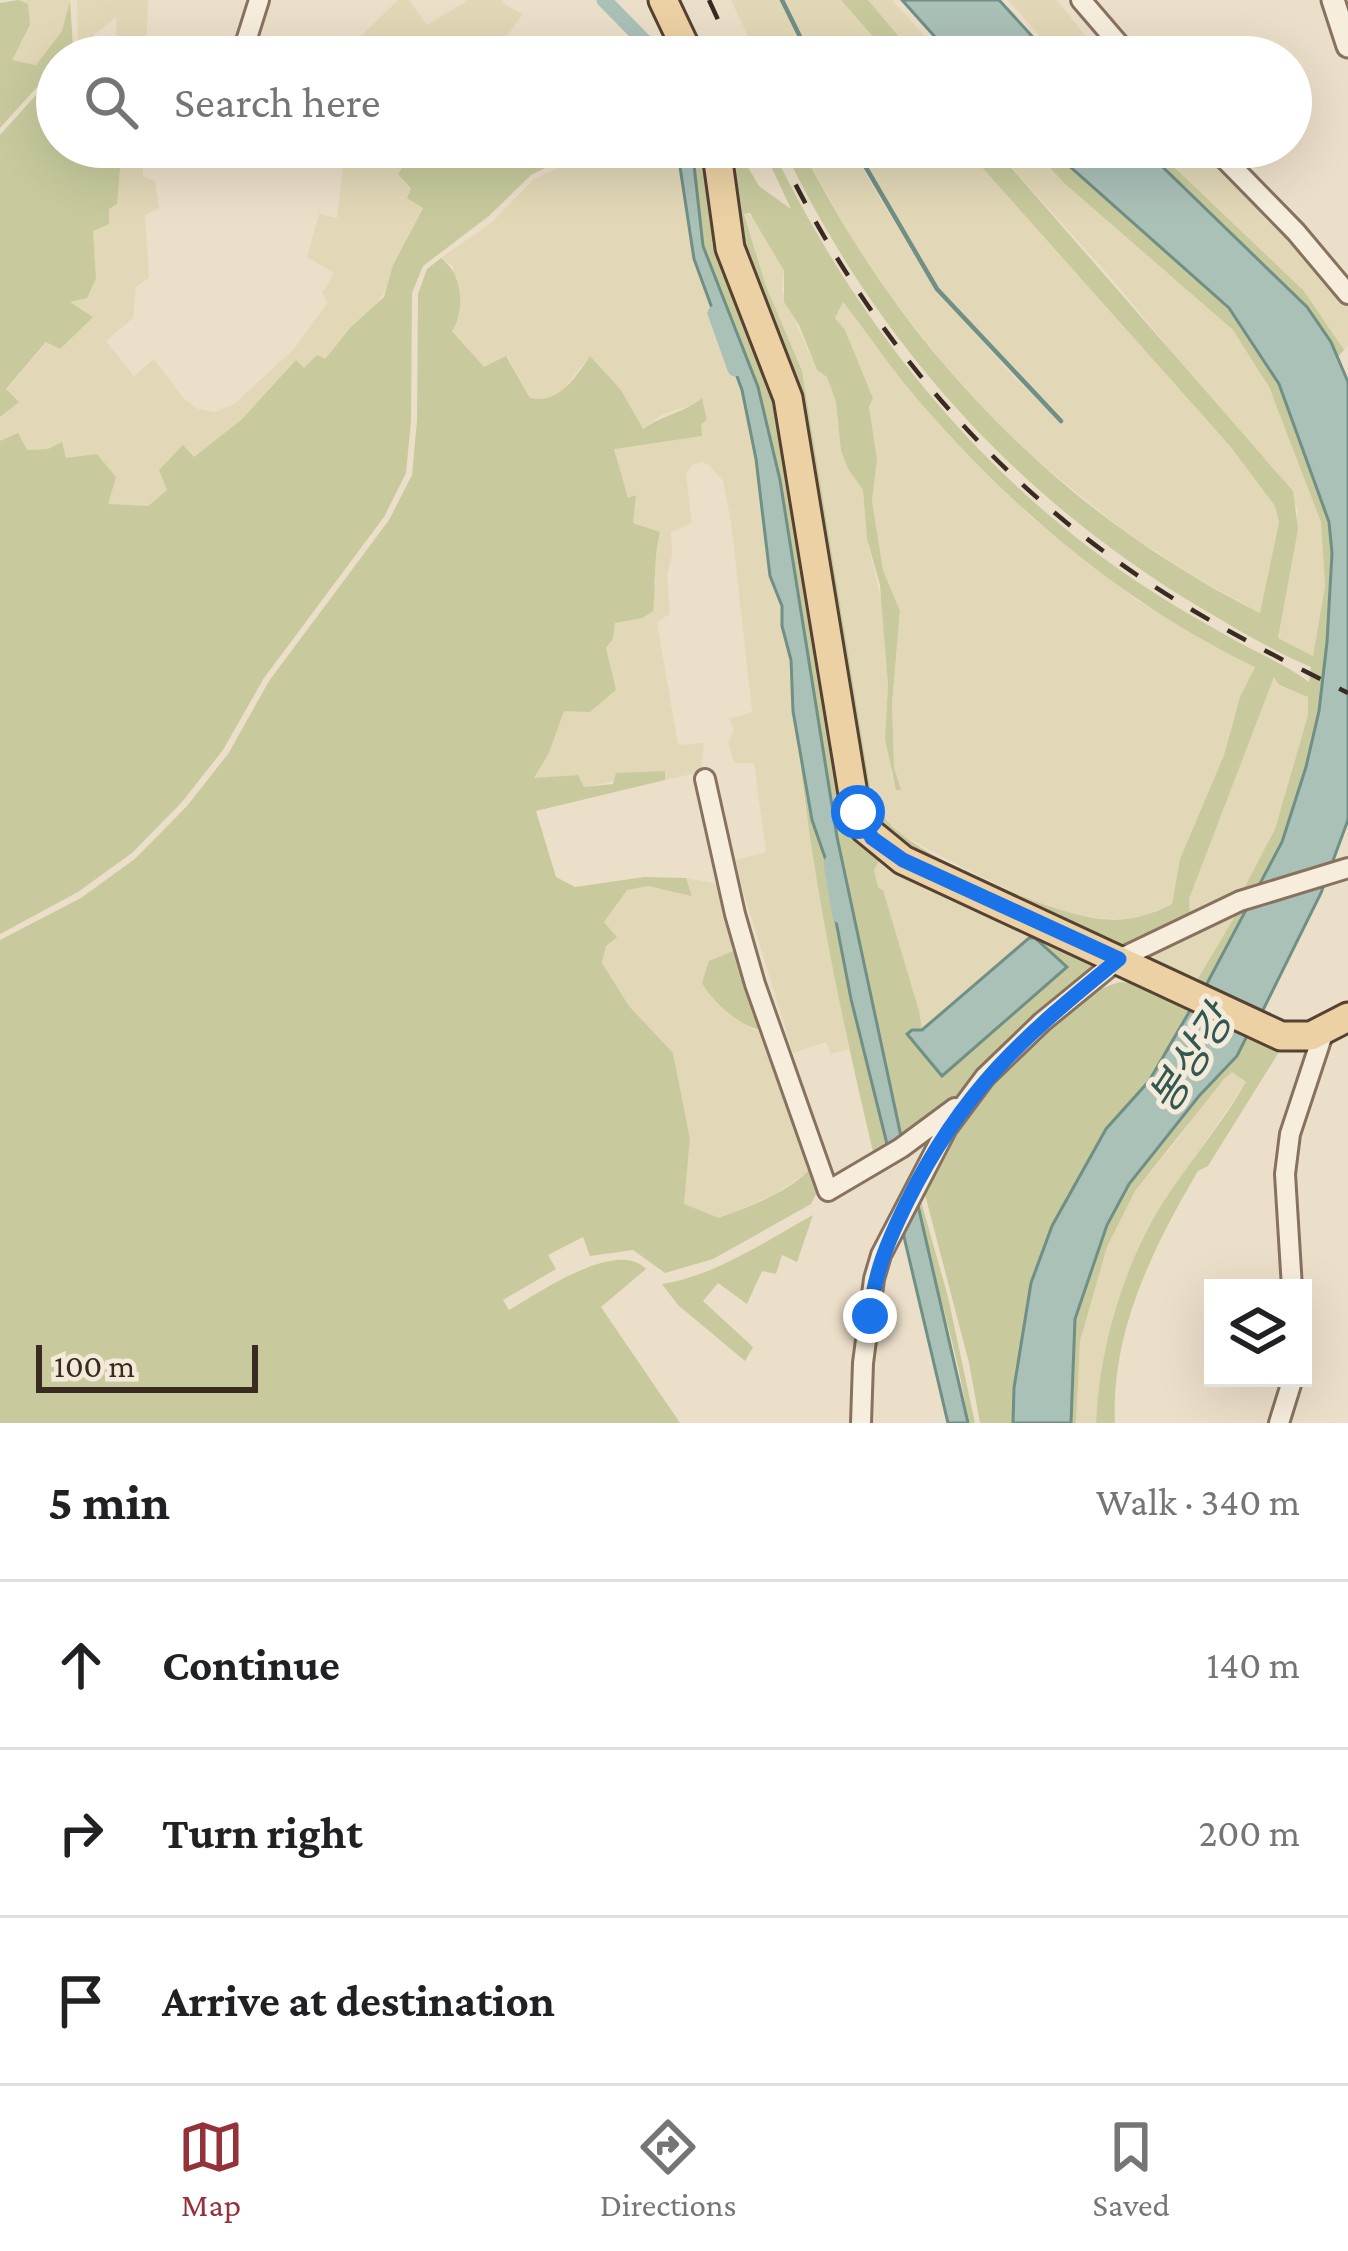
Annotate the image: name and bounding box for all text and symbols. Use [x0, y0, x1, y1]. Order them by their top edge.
search box [36, 36, 1312, 168]
icon: search [78, 69, 144, 135]
text: Search here [174, 77, 381, 127]
route start [831, 785, 885, 839]
water label: 봉상강 [1139, 993, 1245, 1121]
map controls [1204, 1279, 1312, 1387]
button: layers [1204, 1279, 1312, 1387]
route end [843, 1289, 897, 1343]
scale bar [36, 1339, 258, 1392]
text: 100 m [54, 1347, 135, 1384]
text: 5 min [48, 1473, 170, 1530]
text: Walk · 340 m [1096, 1480, 1300, 1523]
icon: ahead [48, 1632, 114, 1698]
text: Continue [162, 1640, 340, 1690]
text: 140 m [1206, 1643, 1300, 1686]
icon: right [48, 1800, 114, 1866]
text: Turn right [162, 1808, 363, 1858]
text: 200 m [1199, 1811, 1300, 1854]
icon: arrive [48, 1968, 114, 2034]
text: Arrive at destination [162, 1976, 555, 2026]
tab: Map [178, 2114, 244, 2223]
tab: Directions [600, 2114, 737, 2223]
tab: Saved [1093, 2114, 1170, 2223]

